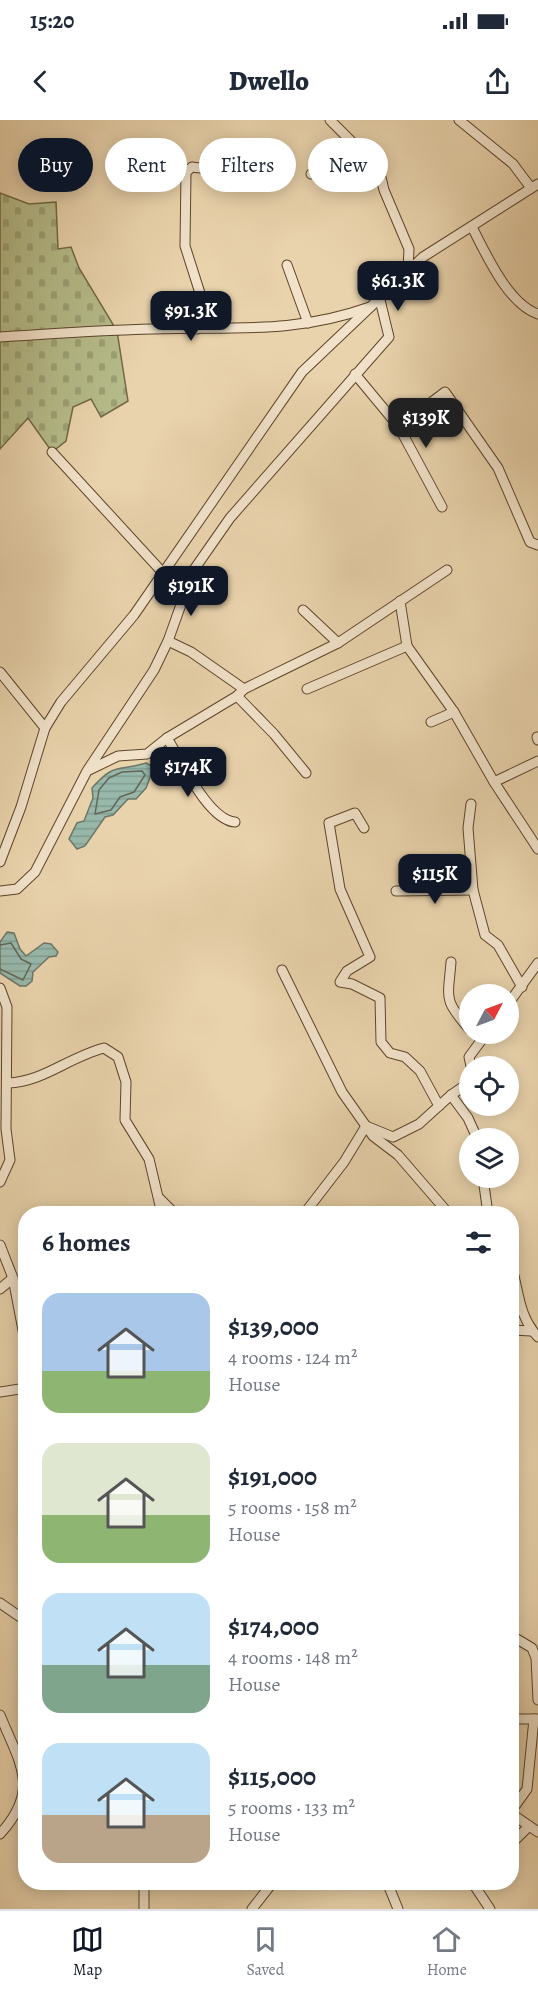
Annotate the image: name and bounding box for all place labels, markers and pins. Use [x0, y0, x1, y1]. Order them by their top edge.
pin: $61.3K [349, 261, 447, 312]
pin: $91.3K [142, 291, 240, 342]
pin: $139K [384, 398, 468, 449]
pin: $191K [149, 566, 233, 617]
pin: $174K [146, 747, 230, 798]
pin: $115K [393, 854, 477, 905]

